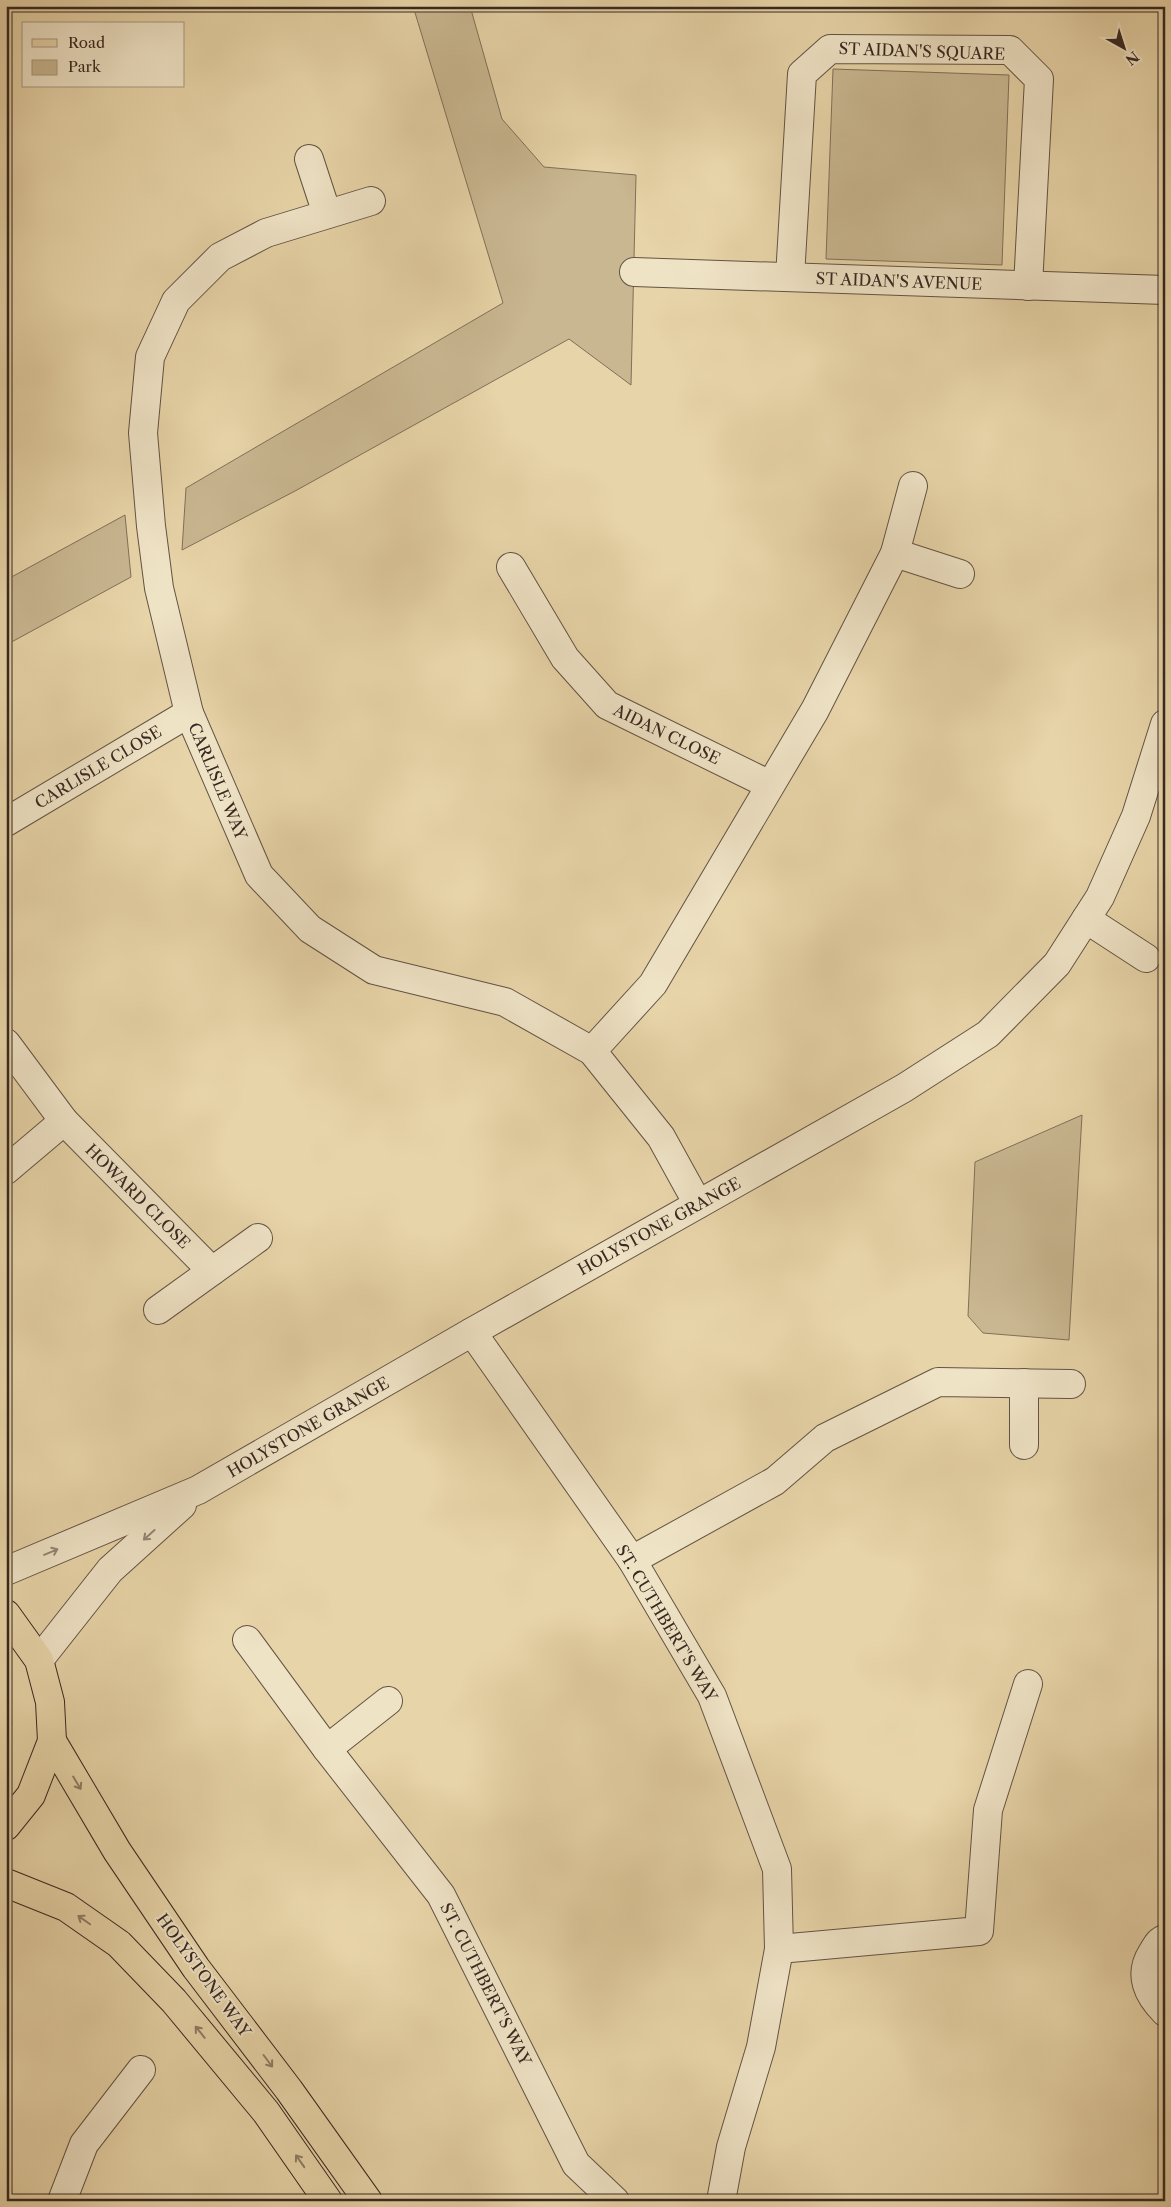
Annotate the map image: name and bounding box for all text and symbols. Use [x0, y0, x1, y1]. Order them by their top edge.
legend [22, 22, 185, 88]
north arrow [1098, 22, 1148, 72]
text: Road [68, 33, 105, 52]
street label: ST AIDAN'S SQUARE [838, 38, 1006, 64]
text: N [1122, 47, 1143, 69]
text: Park [68, 57, 102, 76]
street label: ST AIDAN'S AVENUE [815, 268, 983, 294]
street label: AIDAN CLOSE [609, 699, 724, 769]
street label: CARLISLE WAY [184, 719, 252, 843]
street label: CARLISLE CLOSE [31, 721, 165, 813]
street label: HOWARD CLOSE [81, 1139, 195, 1253]
street label: HOLYSTONE GRANGE [574, 1173, 744, 1279]
street label: HOLYSTONE GRANGE [224, 1372, 392, 1482]
one-way arrow [142, 1529, 155, 1541]
street label: ST. CUTHBERT'S WAY [612, 1541, 722, 1706]
one-way arrow [43, 1547, 58, 1557]
one-way arrow [73, 1776, 83, 1790]
street label: ST. CUTHBERT'S WAY [436, 1899, 536, 2069]
street label: HOLYSTONE WAY [153, 1909, 256, 2041]
one-way arrow [77, 1915, 91, 1925]
one-way arrow [195, 2026, 206, 2039]
one-way arrow [262, 2054, 273, 2067]
one-way arrow [295, 2154, 305, 2168]

